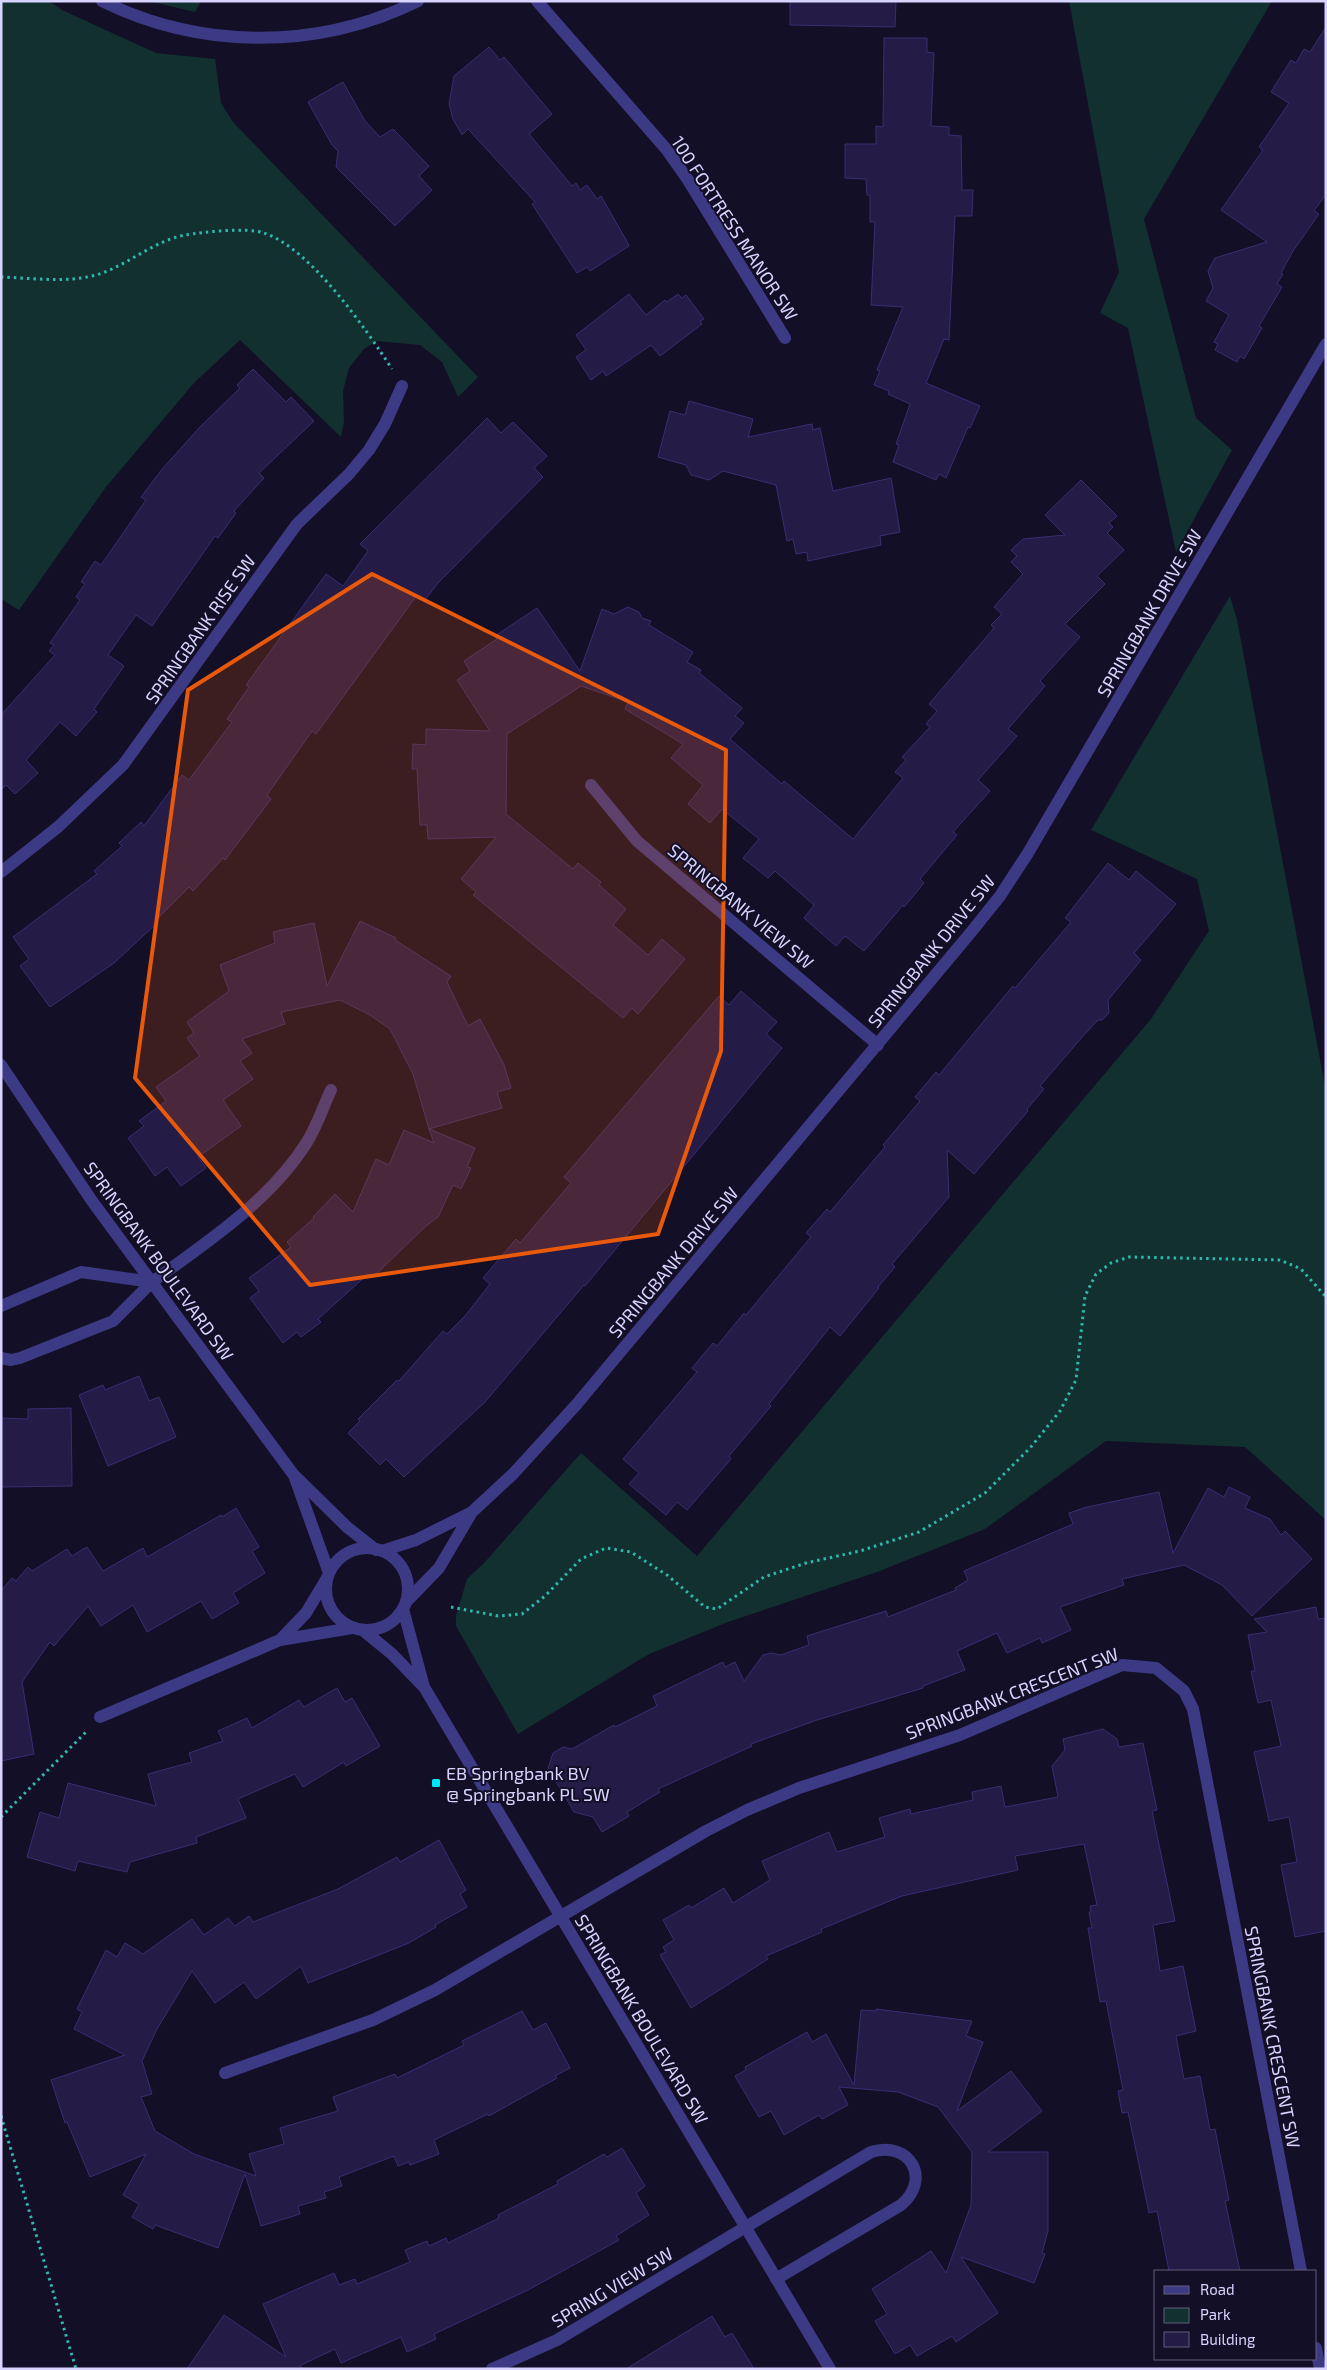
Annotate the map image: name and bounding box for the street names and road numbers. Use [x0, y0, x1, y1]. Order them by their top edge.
street label: 100 FORTRESS MANOR SW [667, 132, 803, 324]
street label: SPRINGBANK DRIVE SW [1092, 525, 1206, 701]
street label: SPRINGBANK RISE SW [140, 550, 260, 708]
street label: SPRINGBANK VIEW SW [664, 839, 818, 973]
street label: SPRINGBANK DRIVE SW [863, 870, 999, 1032]
street label: SPRINGBANK BOULEVARD SW [79, 1157, 239, 1365]
street label: SPRINGBANK DRIVE SW [603, 1182, 743, 1342]
street label: SPRINGBANK CRESCENT SW [903, 1642, 1121, 1744]
street label: SPRINGBANK BOULEVARD SW [571, 1910, 713, 2128]
street label: SPRINGBANK CRESCENT SW [1241, 1924, 1305, 2150]
street label: SPRING VIEW SW [547, 2242, 677, 2332]

